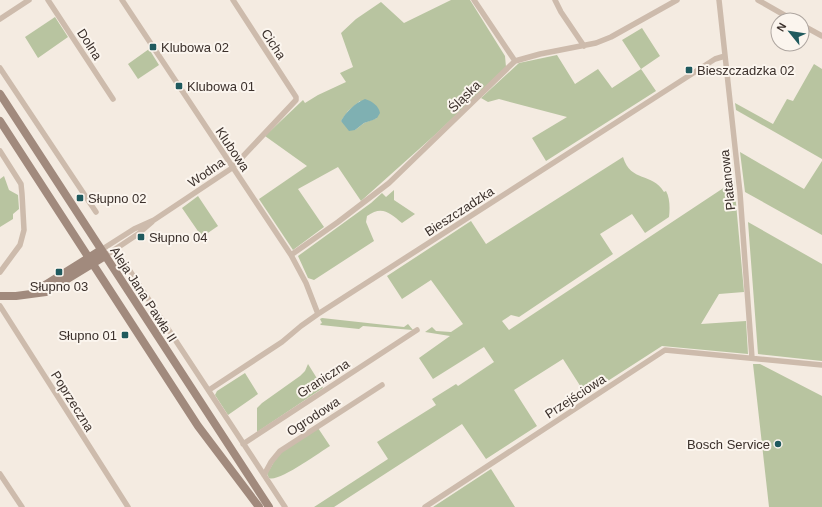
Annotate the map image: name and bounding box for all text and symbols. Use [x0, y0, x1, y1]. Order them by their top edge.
north arrow [770, 12, 810, 52]
text: N [774, 21, 789, 33]
street label: Dolna [74, 26, 106, 63]
street label: Cicha [258, 26, 289, 63]
place label: Klubowa 02 [161, 40, 229, 55]
marker: Klubowa 02 [148, 42, 158, 52]
place label: Bieszczadzka 02 [697, 63, 795, 78]
marker: Bieszczadzka 02 [684, 65, 694, 75]
street label: Śląska [445, 77, 484, 115]
place label: Klubowa 01 [187, 79, 255, 94]
marker: Klubowa 01 [174, 81, 184, 91]
street label: Klubowa [212, 124, 253, 175]
street label: Platanowa [717, 148, 738, 211]
street label: Wodna [185, 154, 228, 190]
street label: Bieszczadzka [422, 183, 497, 239]
place label: Słupno 02 [88, 191, 147, 206]
marker: Słupno 02 [75, 193, 85, 203]
place label: Słupno 04 [149, 230, 208, 245]
marker: Słupno 04 [136, 232, 146, 242]
street label: Aleja Jana Pawła II [107, 244, 180, 345]
marker: Słupno 03 [54, 267, 64, 277]
place label: Słupno 03 [30, 279, 88, 294]
place label: Słupno 01 [58, 328, 117, 343]
marker: Słupno 01 [120, 330, 130, 340]
street label: Graniczna [294, 356, 353, 401]
street label: Poprzeczna [48, 368, 98, 435]
street label: Przejściowa [542, 371, 609, 422]
street label: Ogrodowa [284, 393, 343, 439]
place label: Bosch Service [687, 437, 770, 452]
marker: Bosch Service [773, 439, 783, 449]

